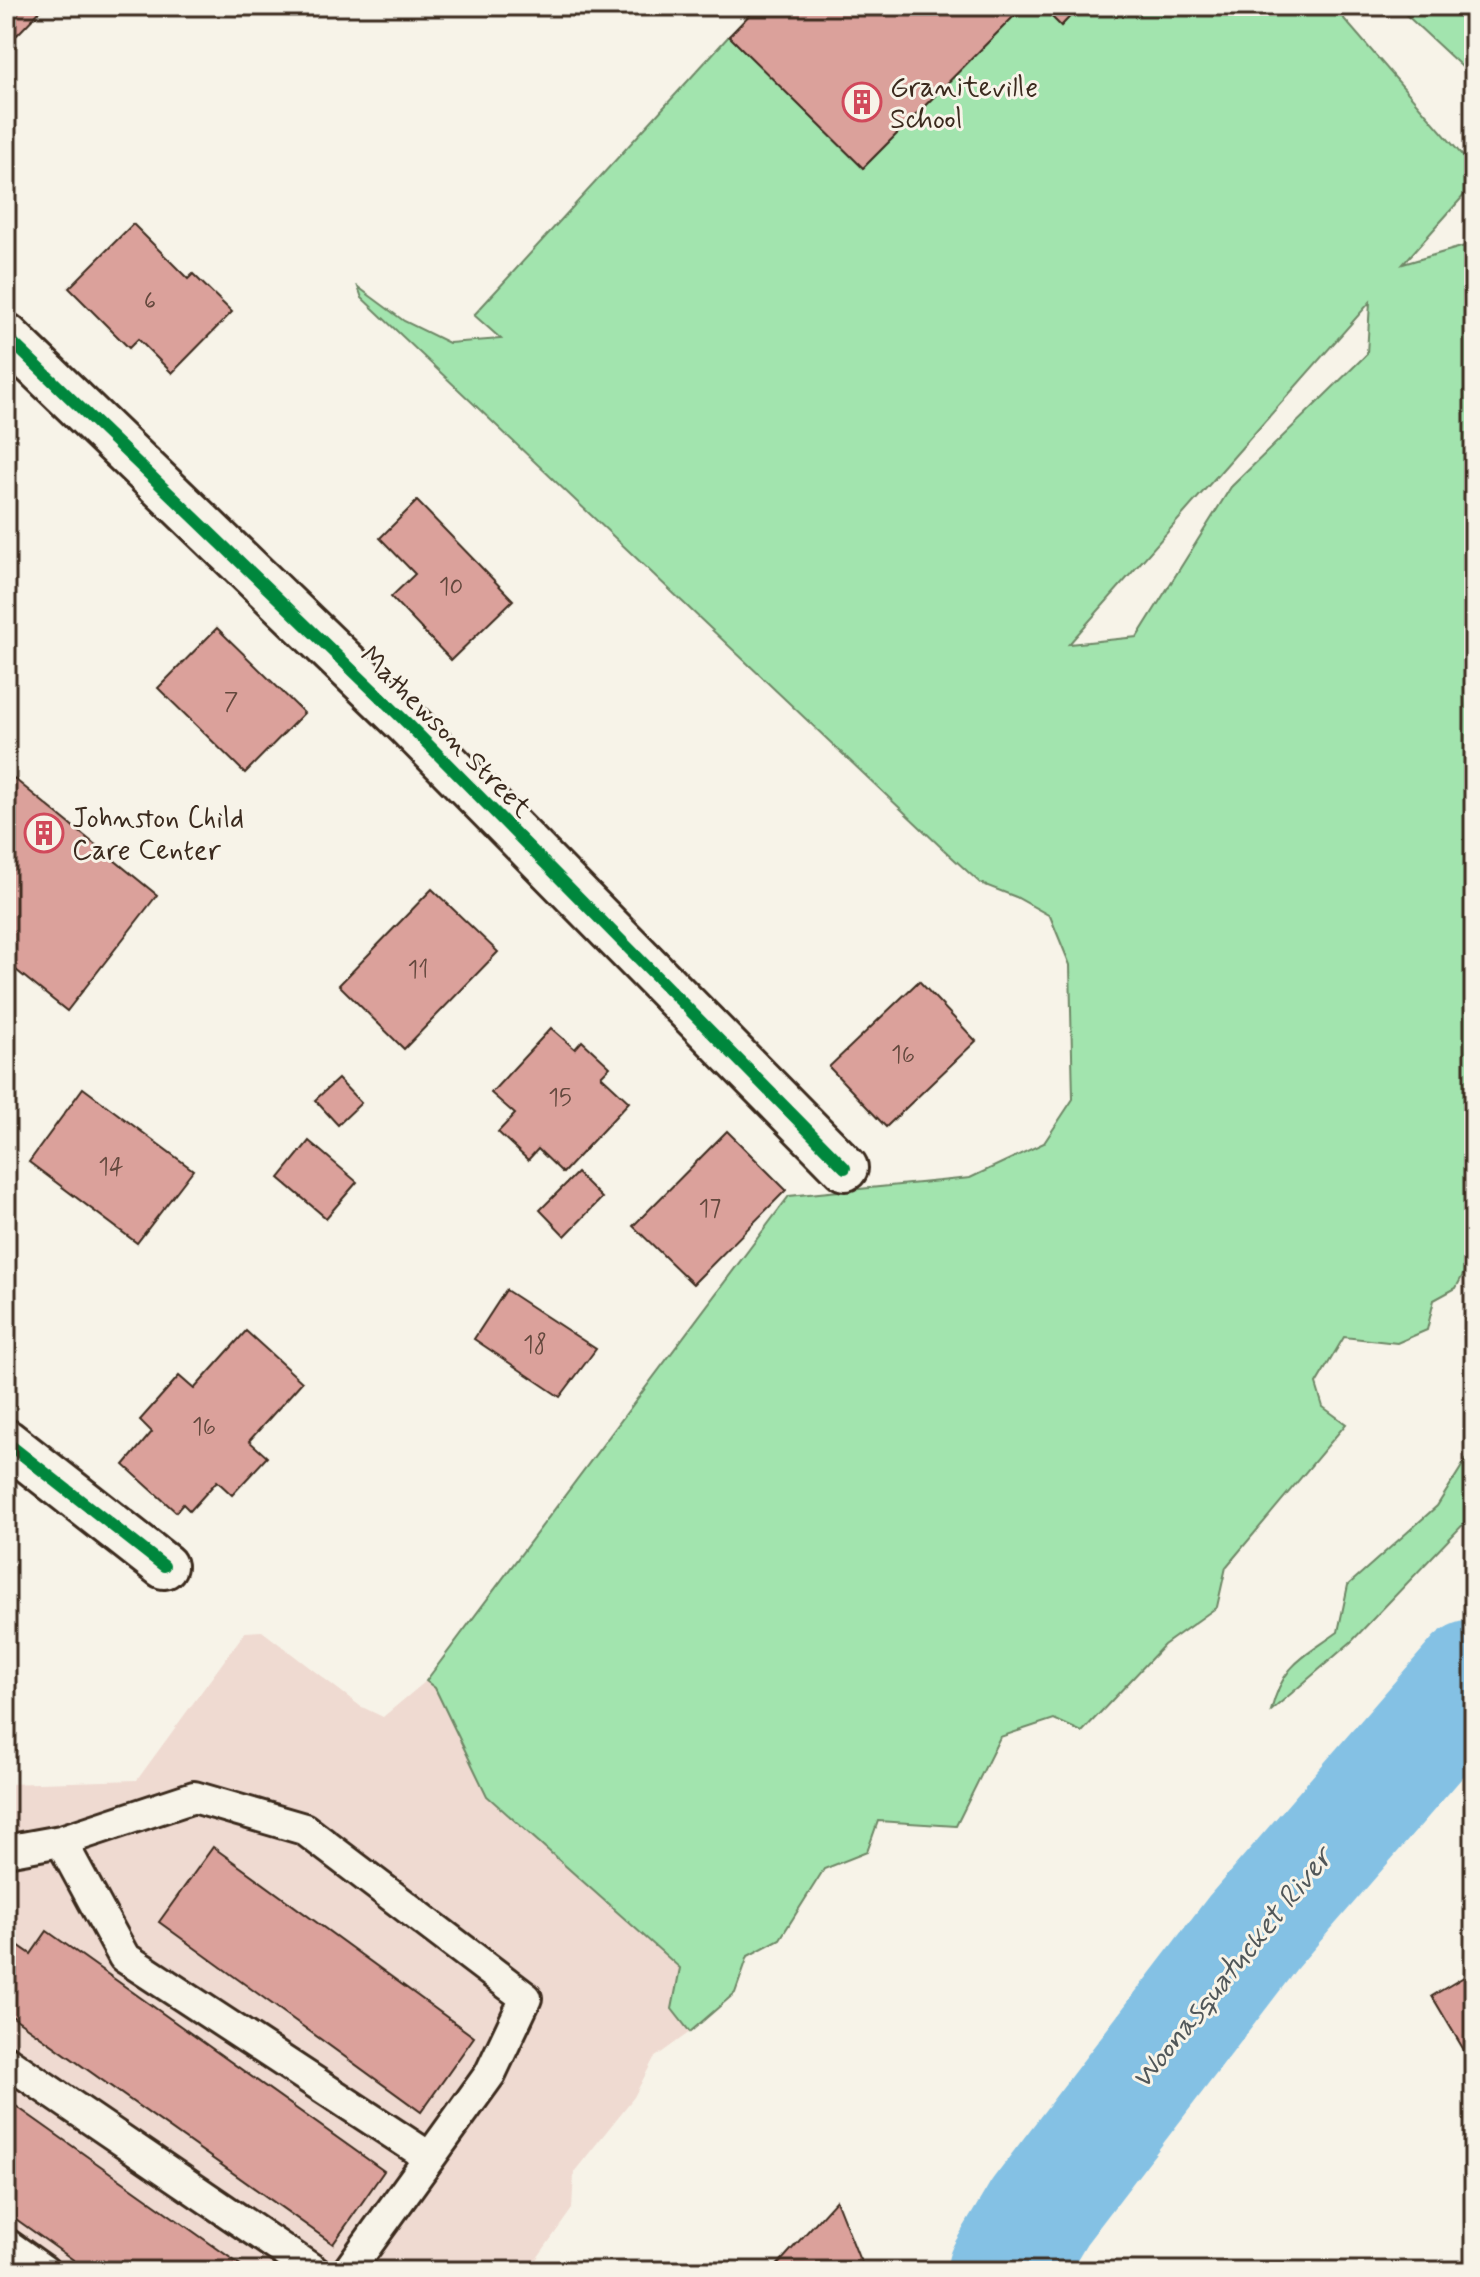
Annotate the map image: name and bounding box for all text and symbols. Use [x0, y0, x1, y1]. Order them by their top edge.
place label: Graniteville School [890, 70, 1038, 139]
building icon: Graniteville School [841, 81, 883, 123]
house number: 6 [144, 286, 156, 317]
house number: 10 [439, 572, 463, 603]
street label: Mathewson Street [351, 639, 540, 827]
house number: 7 [224, 687, 238, 718]
place label: Johnston Child Care Center [72, 801, 244, 870]
building icon: Johnston Child Care Center [23, 812, 65, 854]
house number: 11 [407, 955, 429, 986]
house number: 16 [891, 1040, 915, 1071]
house number: 15 [548, 1083, 572, 1114]
house number: 14 [98, 1152, 124, 1183]
house number: 17 [699, 1194, 721, 1225]
house number: 18 [523, 1330, 547, 1361]
house number: 16 [192, 1412, 216, 1443]
water label: Woonasquatucket River [1123, 1837, 1344, 2098]

